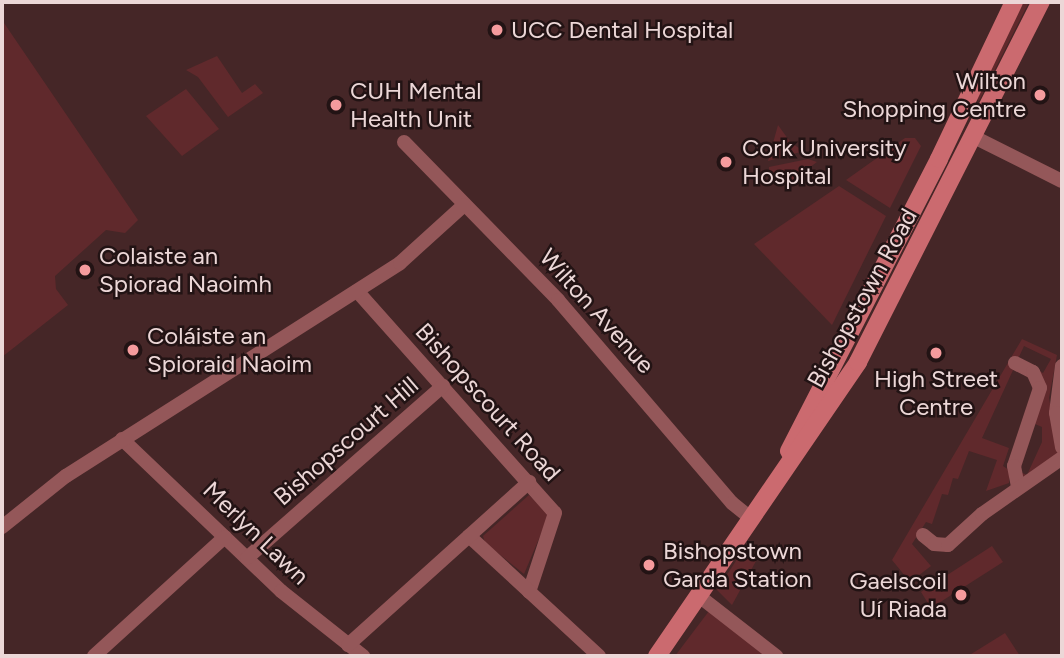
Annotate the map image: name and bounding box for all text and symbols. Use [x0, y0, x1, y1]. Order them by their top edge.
place label: UCC Dental Hospital [511, 16, 733, 44]
marker: UCC Dental Hospital [489, 22, 505, 38]
place label: Wilton Shopping Centre [843, 67, 1026, 123]
place label: CUH Mental Health Unit [350, 77, 482, 133]
marker: Wilton Shopping Centre [1032, 87, 1048, 103]
marker: CUH Mental Health Unit [328, 97, 344, 113]
place label: Cork University Hospital [742, 134, 907, 190]
marker: Cork University Hospital [716, 152, 736, 172]
street label: Bishopstown Road [801, 204, 923, 392]
place label: Colaiste an Spiorad Naoimh [99, 242, 272, 298]
street label: Wilton Avenue [534, 243, 660, 379]
marker: Colaiste an Spiorad Naoimh [77, 262, 93, 278]
street label: Bishopscourt Road [409, 317, 567, 487]
place label: Coláiste an Spioraid Naoim [147, 322, 312, 378]
marker: Coláiste an Spioraid Naoim [125, 342, 141, 358]
marker: High Street Centre [928, 345, 944, 361]
place label: High Street Centre [874, 365, 998, 421]
street label: Bishopscourt Hill [268, 371, 424, 511]
street label: Merlyn Lawn [197, 476, 315, 590]
place label: Bishopstown Garda Station [663, 537, 812, 593]
marker: Bishopstown Garda Station [641, 557, 657, 573]
place label: Gaelscoil Uí Riada [849, 567, 947, 623]
marker: Gaelscoil Uí Riada [953, 587, 969, 603]

